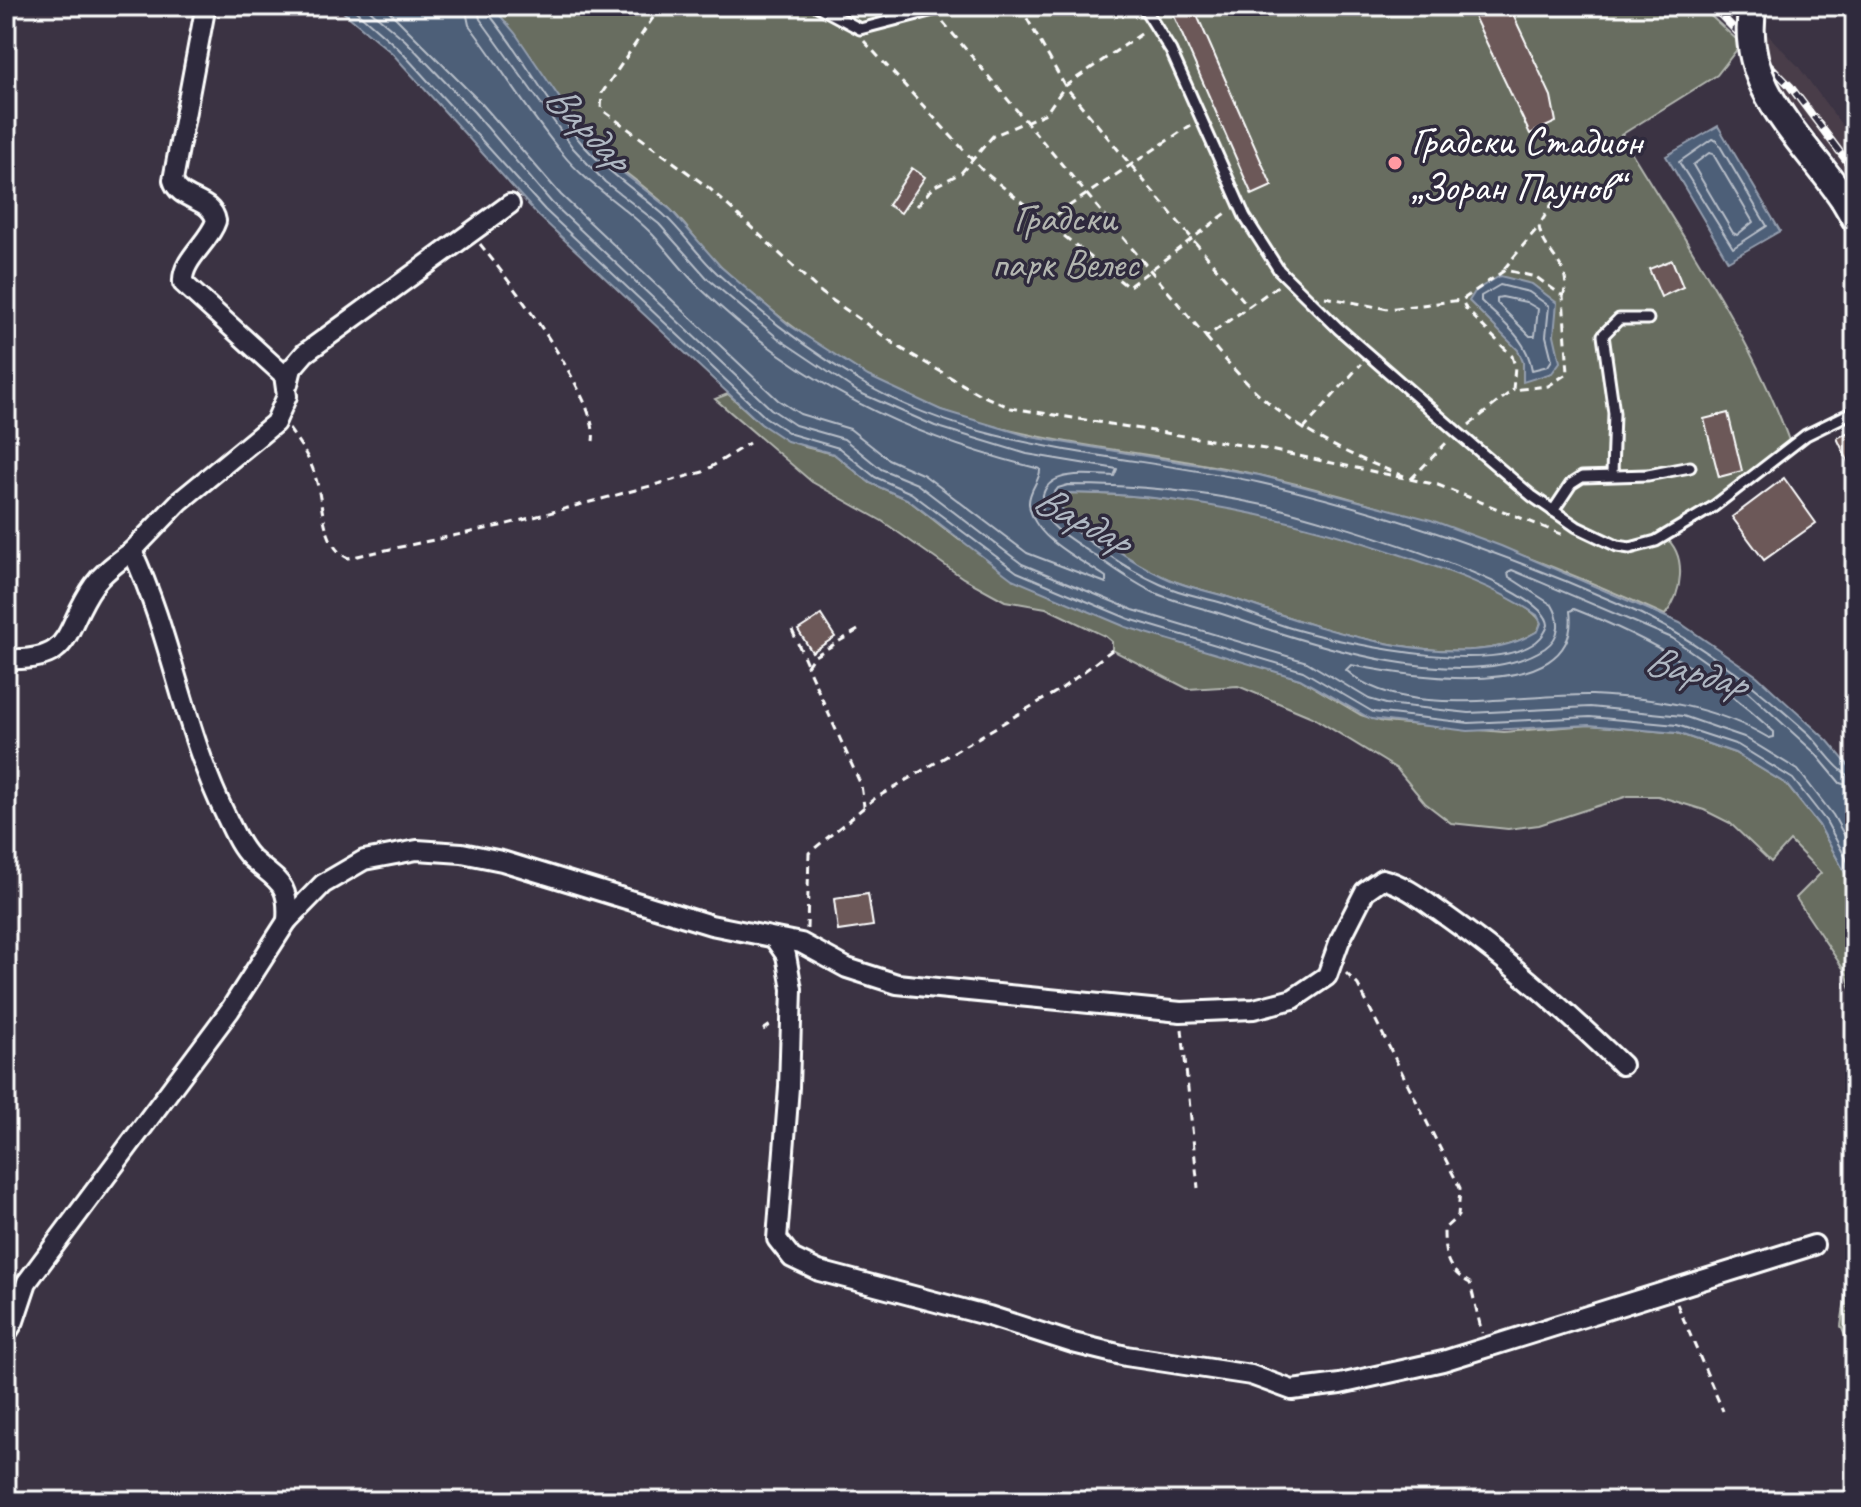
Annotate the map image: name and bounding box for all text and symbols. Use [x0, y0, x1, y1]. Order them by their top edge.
water label: Вардар [533, 72, 646, 186]
place label: Градски Стадион „Зоран Паунов“ [1411, 116, 1645, 212]
marker: Градски Стадион „Зоран Паунов“ [1386, 154, 1404, 172]
park label: Градски парк Велес [991, 193, 1141, 289]
water label: Вардар [1025, 472, 1144, 569]
water label: Вардар [1640, 633, 1757, 712]

